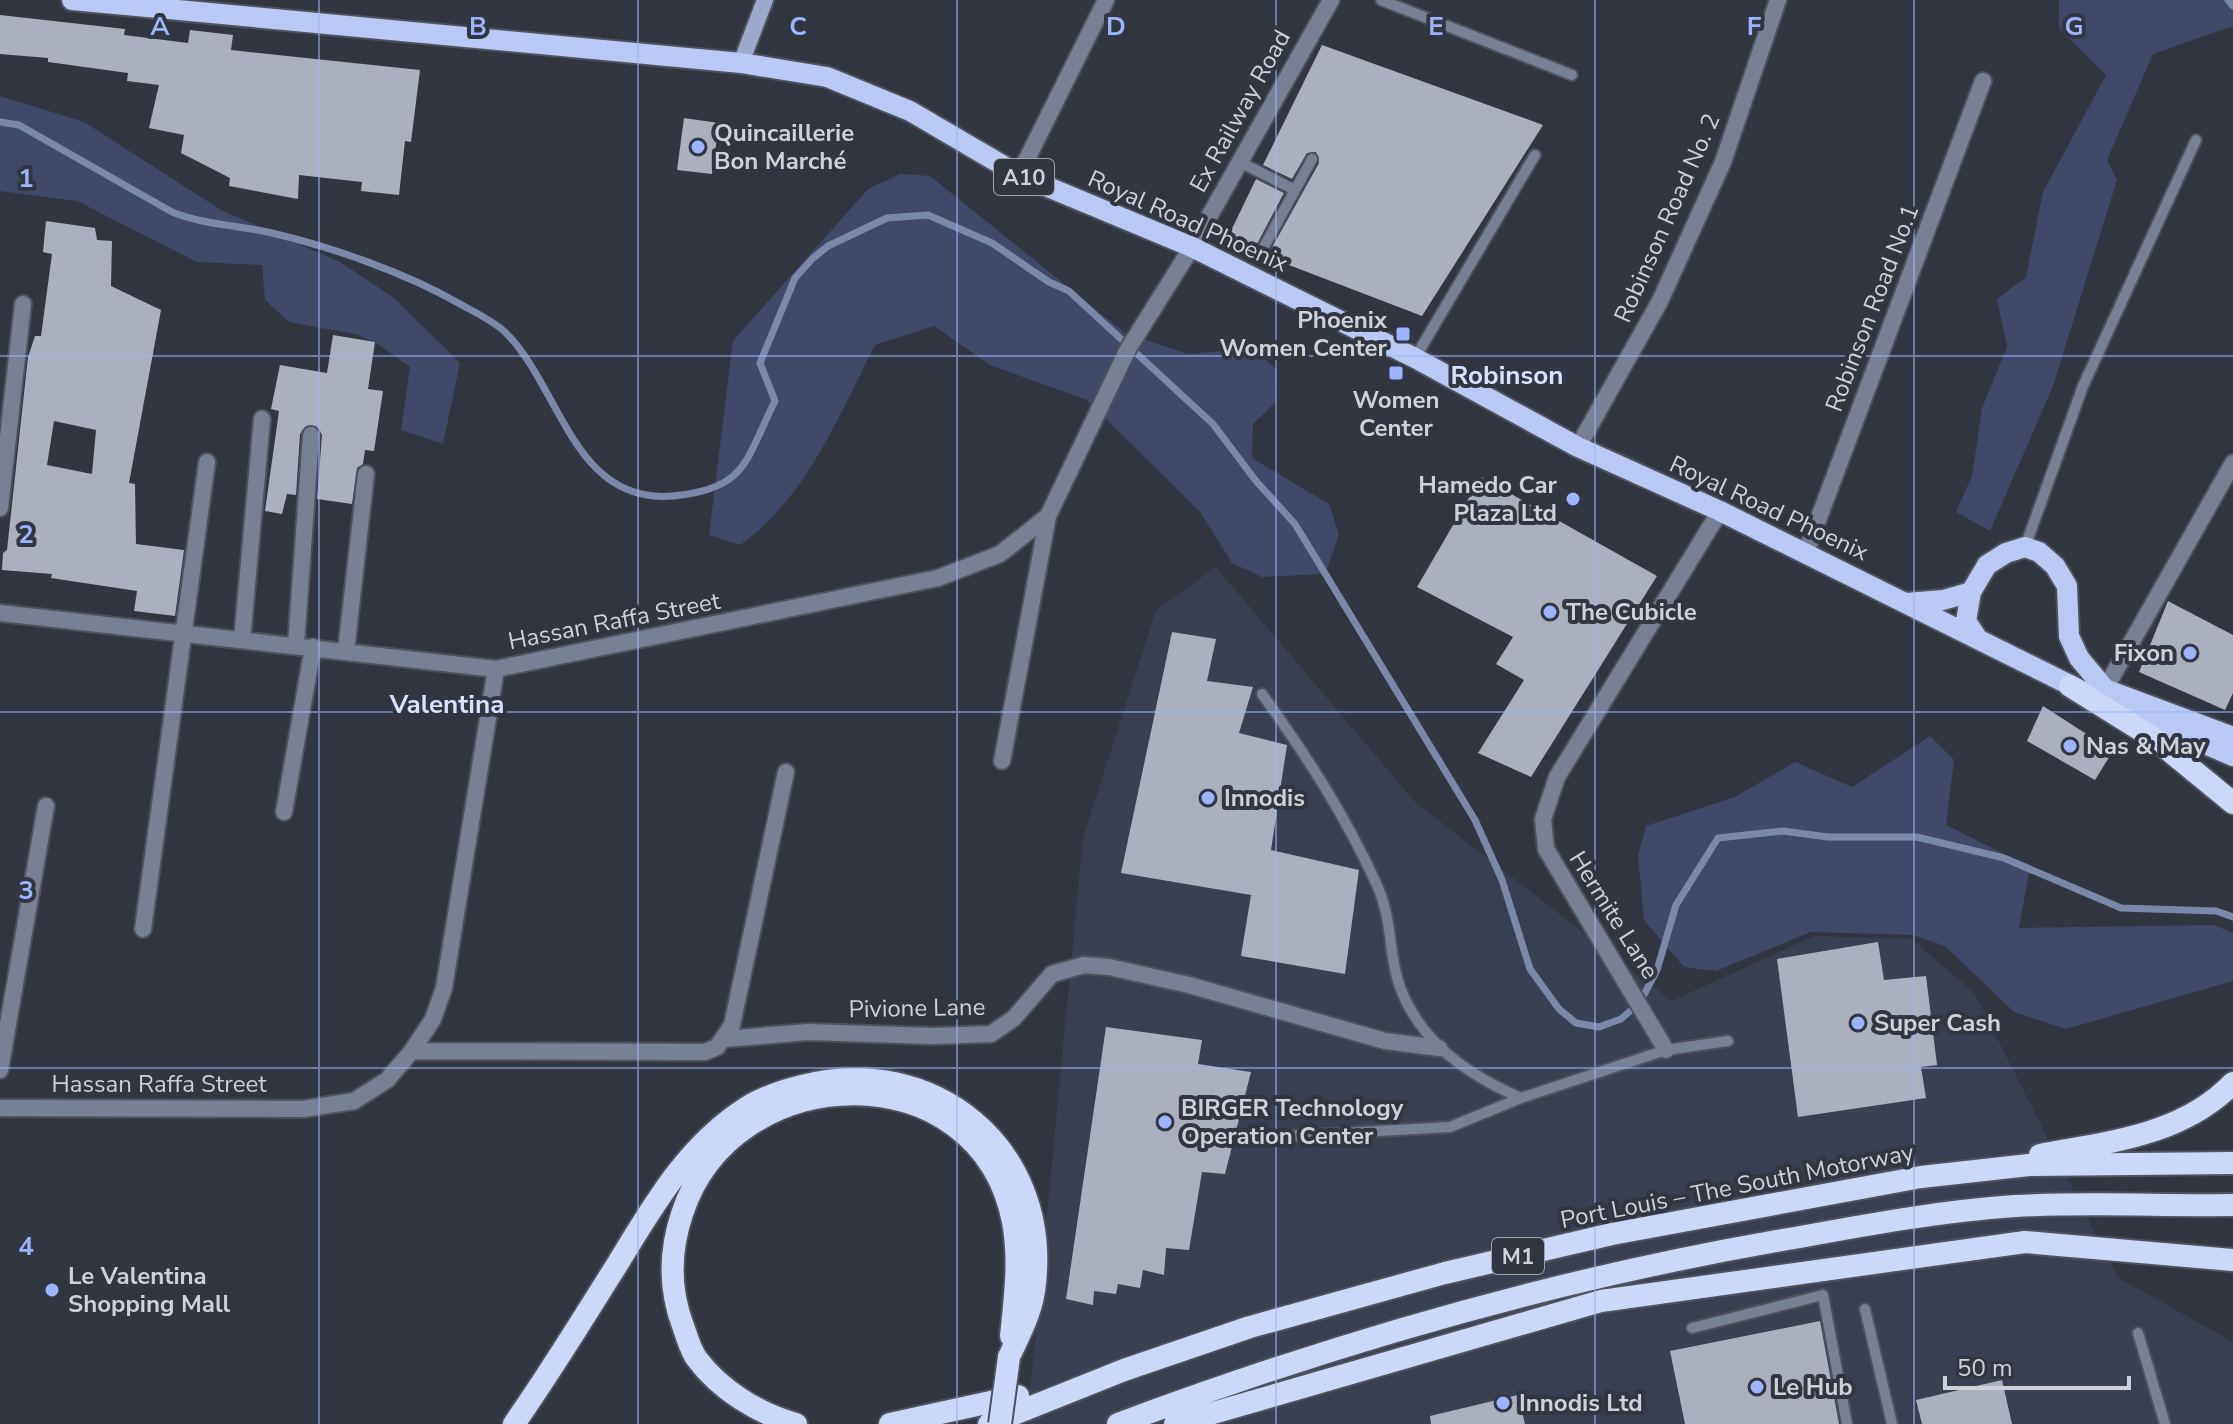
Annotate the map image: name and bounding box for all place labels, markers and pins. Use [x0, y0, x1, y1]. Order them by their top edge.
place label: Quincaillerie Bon Marché [714, 117, 854, 177]
marker: Quincaillerie Bon Marché [689, 138, 707, 156]
place label: Phoenix Women Center [1219, 304, 1388, 364]
marker: Phoenix Women Center [1394, 325, 1412, 343]
marker: Women Center [1387, 364, 1405, 382]
place label: Women Center [1352, 384, 1440, 444]
place label: Hamedo Car Plaza Ltd [1418, 469, 1558, 529]
marker: Hamedo Car Plaza Ltd [1564, 490, 1582, 508]
place label: The Cubicle [1566, 596, 1697, 628]
marker: The Cubicle [1541, 603, 1559, 621]
place label: Fixon [2114, 637, 2174, 669]
marker: Fixon [2181, 644, 2199, 662]
place label: Nas & May [2086, 730, 2206, 762]
marker: Nas & May [2061, 737, 2079, 755]
place label: Innodis [1224, 782, 1305, 814]
marker: Innodis [1199, 789, 1217, 807]
place label: Super Cash [1874, 1007, 2001, 1039]
marker: Super Cash [1849, 1014, 1867, 1032]
place label: BIRGER Technology Operation Center [1181, 1092, 1404, 1152]
marker: BIRGER Technology Operation Center [1156, 1113, 1174, 1131]
place label: Le Valentina Shopping Mall [68, 1260, 231, 1320]
marker: Le Valentina Shopping Mall [43, 1281, 61, 1299]
place label: Le Hub [1773, 1371, 1853, 1403]
marker: Le Hub [1748, 1378, 1766, 1396]
place label: Innodis Ltd [1519, 1387, 1643, 1419]
marker: Innodis Ltd [1494, 1394, 1512, 1412]

